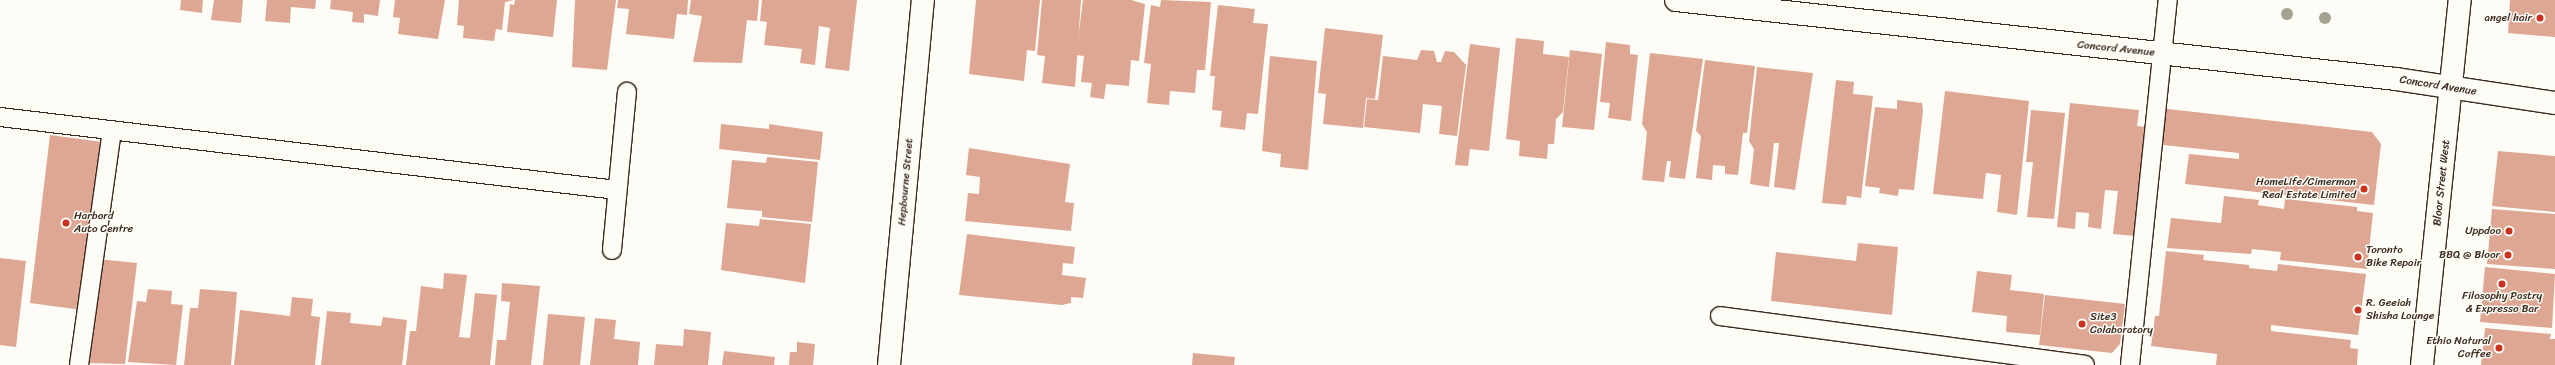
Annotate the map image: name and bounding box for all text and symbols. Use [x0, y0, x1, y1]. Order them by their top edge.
place label: angel hair [2485, 11, 2532, 25]
marker: angel hair [2535, 13, 2545, 23]
street label: Concord Avenue [2077, 38, 2155, 60]
street label: Concord Avenue [2399, 73, 2477, 99]
street label: Hepbourne Street [896, 138, 916, 226]
street label: Bloor Street West [2431, 139, 2453, 227]
place label: HomeLife/Cimerman Real Estate Limited [2256, 176, 2356, 202]
marker: HomeLife/Cimerman Real Estate Limited [2359, 184, 2369, 194]
place label: Harbord Auto Centre [74, 210, 134, 236]
marker: Harbord Auto Centre [61, 218, 71, 228]
place label: Uppdoo [2465, 224, 2501, 238]
marker: Uppdoo [2504, 226, 2514, 236]
place label: Toronto Bike Repair [2366, 244, 2422, 270]
place label: BBQ @ Bloor [2439, 248, 2500, 262]
marker: BBQ @ Bloor [2503, 250, 2513, 260]
marker: Toronto Bike Repair [2353, 252, 2363, 262]
marker: Filosophy Pastry & Expresso Bar [2497, 279, 2507, 289]
place label: Filosophy Pastry & Expresso Bar [2462, 290, 2542, 316]
place label: R. Geeiah Shisha Lounge [2366, 297, 2434, 323]
marker: R. Geeiah Shisha Lounge [2353, 305, 2363, 315]
place label: Site3 Colaboratory [2090, 311, 2153, 337]
marker: Site3 Colaboratory [2077, 319, 2087, 329]
place label: Ethio Natural Coffee [2426, 335, 2491, 361]
marker: Ethio Natural Coffee [2494, 343, 2504, 353]

